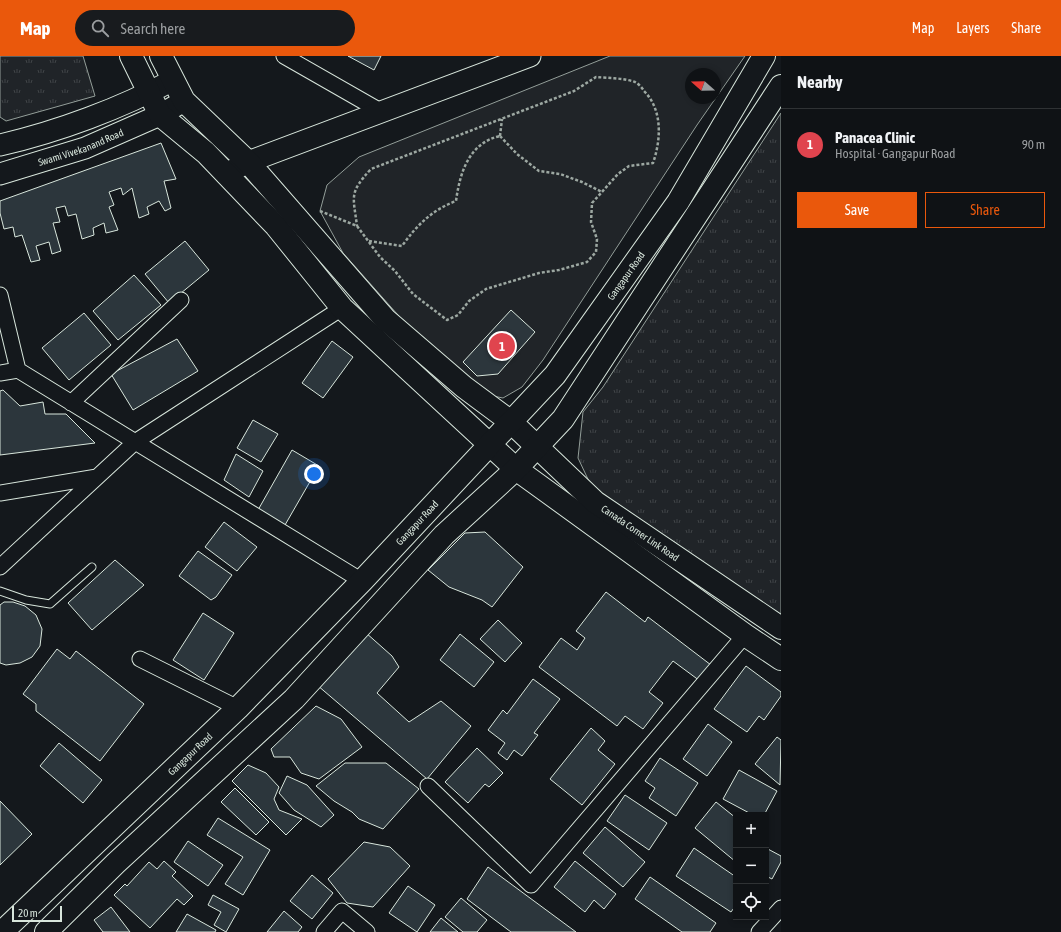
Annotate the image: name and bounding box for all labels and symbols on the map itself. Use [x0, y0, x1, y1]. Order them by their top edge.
north arrow [685, 68, 721, 104]
street label: Swami Vivekanand Road [37, 127, 125, 168]
street label: Gangapur Road [605, 250, 647, 302]
pin: 1 [489, 331, 515, 361]
your location [304, 464, 324, 484]
street label: Gangapur Road [394, 498, 441, 547]
street label: Canada Corner Link Road [599, 503, 681, 563]
street label: Gangapur Road [166, 730, 215, 778]
scale bar [12, 904, 62, 923]

